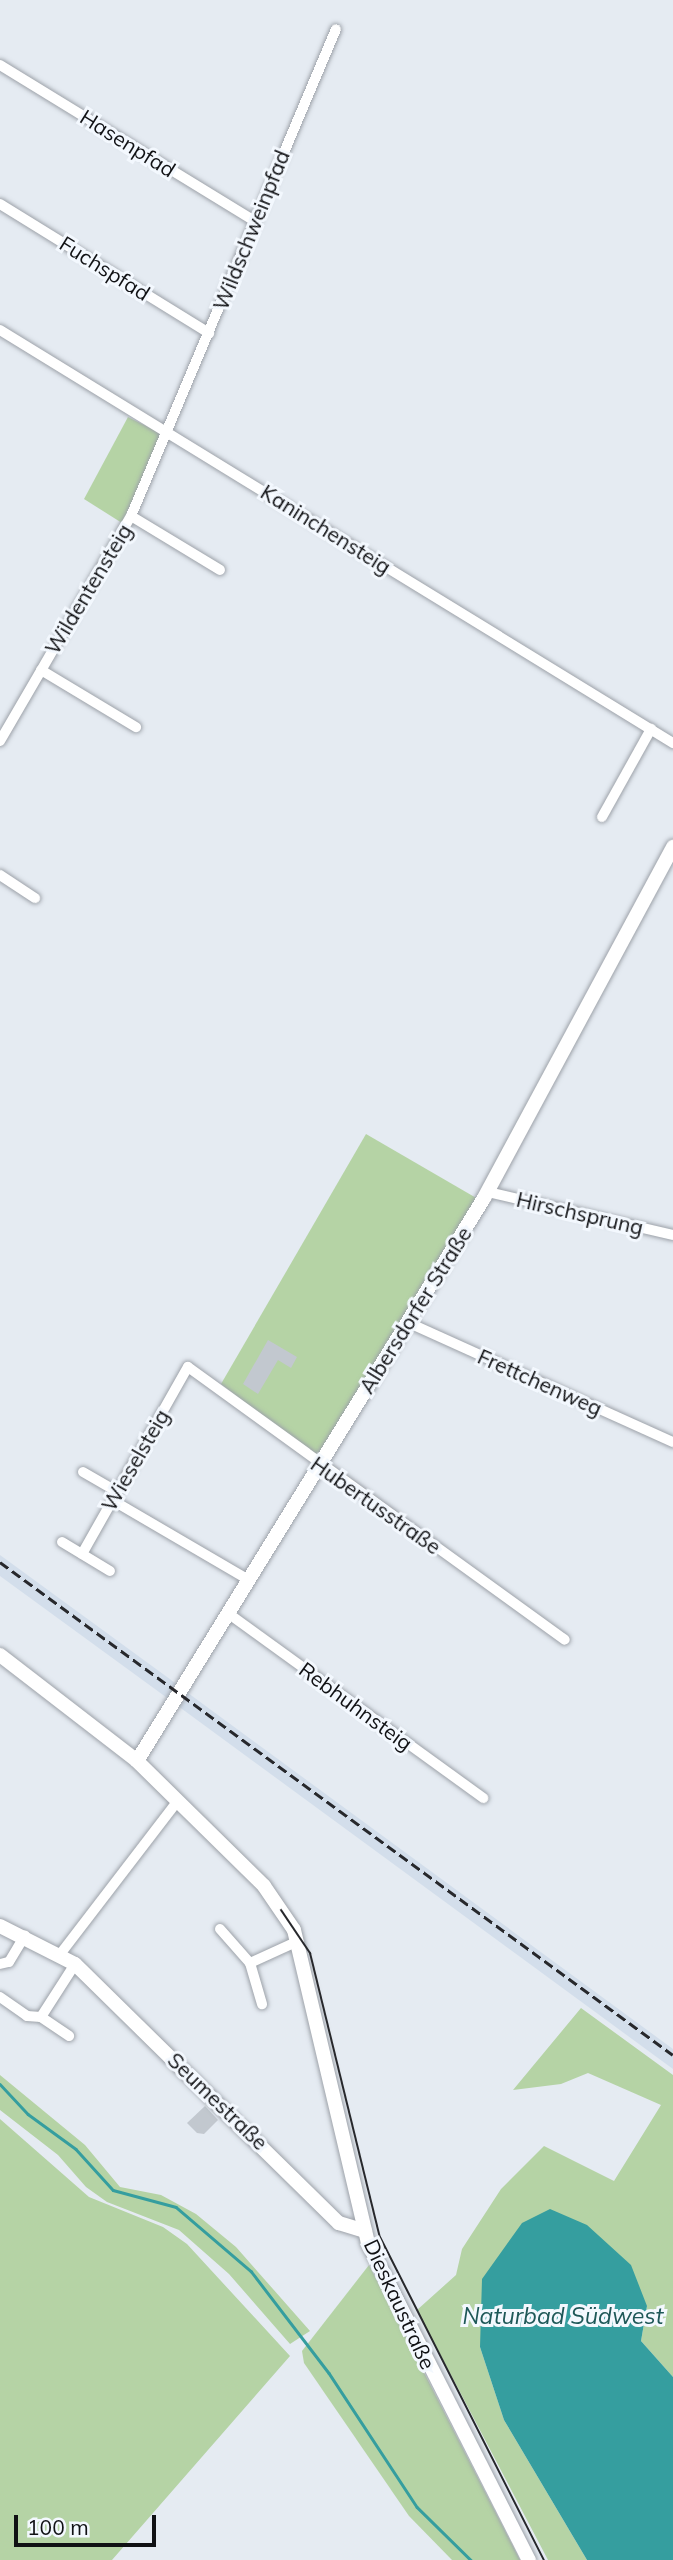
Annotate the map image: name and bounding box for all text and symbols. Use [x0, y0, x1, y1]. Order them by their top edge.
street label: Hasenpfad [76, 104, 180, 182]
street label: Wildschweinpfad [207, 146, 295, 314]
street label: Fuchspfad [55, 230, 155, 306]
street label: Kaninchensteig [256, 479, 396, 579]
street label: Wildentensteig [39, 519, 137, 659]
street label: Hirschsprung [514, 1186, 646, 1240]
street label: Albersdorfer Straße [354, 1222, 476, 1398]
street label: Frettchenweg [474, 1343, 606, 1421]
street label: Wieselsteig [96, 1405, 174, 1515]
street label: Hubertusstraße [306, 1451, 446, 1559]
street label: Rebhuhnsteig [294, 1656, 418, 1756]
street label: Seumestraße [163, 2047, 273, 2155]
street label: Dieskaustraße [359, 2235, 441, 2373]
water label: Naturbad Südwest [462, 2302, 664, 2330]
scale bar [18, 2500, 159, 2544]
text: 100 m [27, 2514, 89, 2540]

